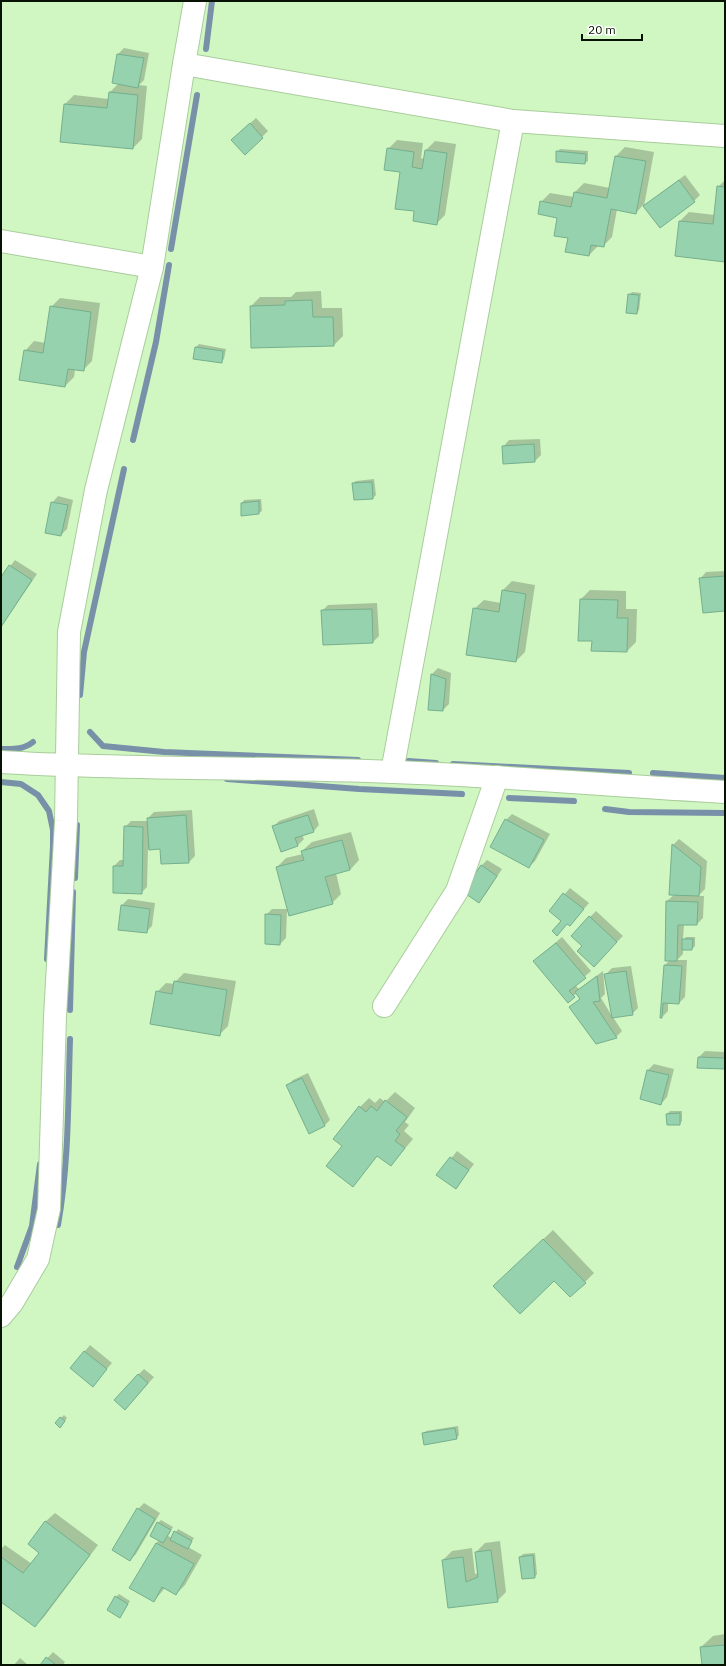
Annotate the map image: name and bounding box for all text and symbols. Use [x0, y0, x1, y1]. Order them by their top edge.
scale bar [582, 16, 642, 42]
text: 20 m [588, 22, 616, 37]

